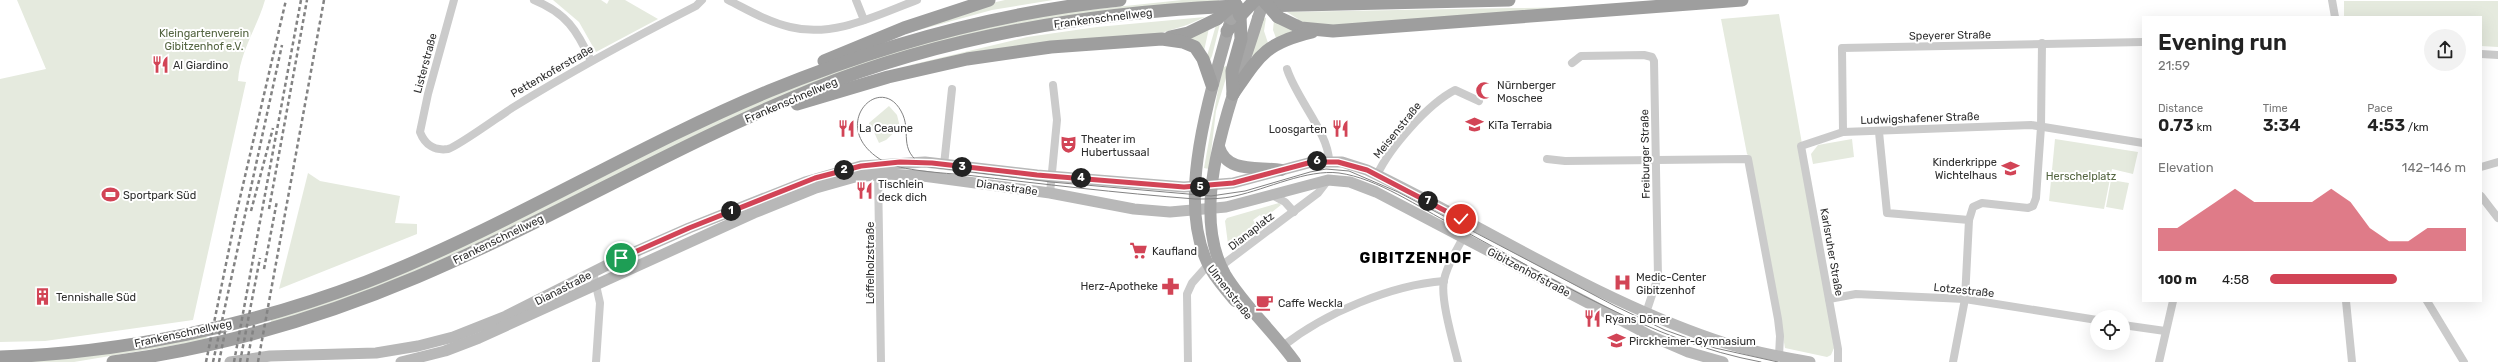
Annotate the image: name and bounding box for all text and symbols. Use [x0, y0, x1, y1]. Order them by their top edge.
street label: Frankenschnellweg [1053, 6, 1153, 31]
park label: Kleingartenverein Gibitzenhof e.V. [159, 27, 249, 53]
street label: Speyerer Straße [1909, 28, 1991, 43]
text: Evening run [2158, 29, 2287, 56]
button: share [2424, 29, 2466, 71]
street label: Listerstraße [411, 32, 440, 95]
street label: Pettenkoferstraße [509, 42, 596, 100]
restaurant icon: Al Giardino [150, 55, 170, 75]
text: 21:59 [2158, 58, 2190, 73]
place label: Al Giardino [173, 59, 228, 72]
street label: Frankenschnellweg [743, 75, 839, 126]
place label: Nürnberger Moschee [1497, 79, 1557, 105]
mosque icon: Nürnberger Moschee [1474, 81, 1494, 101]
street label: Meisenstraße [1371, 100, 1424, 161]
text: Distance [2158, 102, 2203, 115]
text: Time [2263, 102, 2288, 115]
text: Pace [2367, 102, 2393, 115]
street label: Freiburger Straße [1638, 109, 1653, 199]
street label: Ludwigshafener Straße [1860, 110, 1980, 127]
school or university icon: KiTa Terrabia [1465, 115, 1485, 135]
text: 0.73 [2158, 115, 2194, 135]
text: 3:34 [2263, 115, 2301, 135]
text: 4:53 [2367, 115, 2405, 135]
restaurant icon: La Ceaune [836, 118, 856, 138]
restaurant icon: Loosgarten [1330, 119, 1350, 139]
place label: KiTa Terrabia [1488, 119, 1552, 132]
text: km [2194, 121, 2212, 134]
text: /km [2405, 121, 2429, 134]
place label: La Ceaune [859, 122, 913, 135]
place label: Loosgarten [1269, 123, 1327, 136]
place label: Theater im Hubertussaal [1081, 133, 1149, 159]
theatre icon: Theater im Hubertussaal [1058, 135, 1078, 155]
pin: 6 [1307, 151, 1327, 171]
text: 6 [1313, 154, 1321, 167]
place label: Kinderkrippe Wichtelhaus [1932, 156, 1997, 182]
pin: 3 [952, 157, 972, 177]
school or university icon: Kinderkrippe Wichtelhaus [2000, 158, 2020, 178]
pin: 2 [834, 160, 854, 180]
text: 3 [958, 160, 966, 173]
text: Elevation [2158, 160, 2214, 175]
text: 142–146 m [2402, 160, 2466, 175]
text: 2 [840, 163, 848, 176]
pin: 4 [1071, 168, 1091, 188]
park label: Herschelplatz [2046, 170, 2117, 183]
text: 4 [1077, 171, 1085, 184]
street label: Dianastraße [975, 177, 1038, 198]
pin: 5 [1190, 177, 1210, 197]
place label: Tischlein deck dich [878, 178, 927, 204]
restaurant icon: Tischlein deck dich [855, 180, 875, 200]
text: 5 [1196, 180, 1204, 193]
sports icon: Sportpark Süd [100, 185, 120, 205]
place label: Sportpark Süd [123, 189, 196, 202]
pin: 7 [1418, 191, 1438, 211]
text: 7 [1425, 194, 1431, 207]
pin: 1 [721, 201, 741, 221]
pin [1444, 202, 1478, 236]
text: 1 [728, 204, 734, 217]
street label: Karlsruher Straße [1817, 207, 1846, 297]
icon: check [1450, 208, 1472, 230]
street label: Dianaplatz [1226, 209, 1277, 253]
street label: Frankenschnellweg [451, 212, 546, 267]
street label: Löffelholzstraße [864, 222, 877, 304]
pin [604, 241, 638, 275]
supermarket icon: Kaufland [1129, 241, 1149, 261]
place label: Kaufland [1152, 245, 1197, 258]
street label: Gibitzenhofstraße [1485, 245, 1572, 300]
icon: arrive [610, 247, 632, 269]
district label: GIBITZENHOF [1360, 249, 1472, 267]
street label: Ulmenstraße [1204, 262, 1255, 322]
street label: Dianastraße [533, 269, 594, 308]
place label: Medic-Center Gibitzenhof [1636, 271, 1707, 297]
text: 100 m [2158, 272, 2197, 287]
text: 4:58 [2222, 272, 2249, 287]
hospital icon: Medic-Center Gibitzenhof [1613, 273, 1633, 293]
pharmacy icon: Herz-Apotheke [1161, 276, 1181, 296]
place label: Herz-Apotheke [1081, 280, 1158, 293]
street label: Lotzestraße [1933, 281, 1995, 300]
building icon: Tennishalle Süd [33, 287, 53, 307]
place label: Tennishalle Süd [56, 291, 136, 304]
cafe icon: Caffe Weckla [1255, 293, 1275, 313]
place label: Caffe Weckla [1278, 297, 1343, 310]
restaurant icon: Ryans Döner [1582, 309, 1602, 329]
map controls [2090, 310, 2130, 350]
button: locate [2090, 310, 2130, 350]
place label: Ryans Döner [1605, 313, 1671, 326]
street label: Frankenschnellweg [133, 317, 233, 350]
school or university icon: Pirckheimer-Gymnasium [1606, 331, 1626, 351]
place label: Pirckheimer-Gymnasium [1629, 335, 1756, 348]

